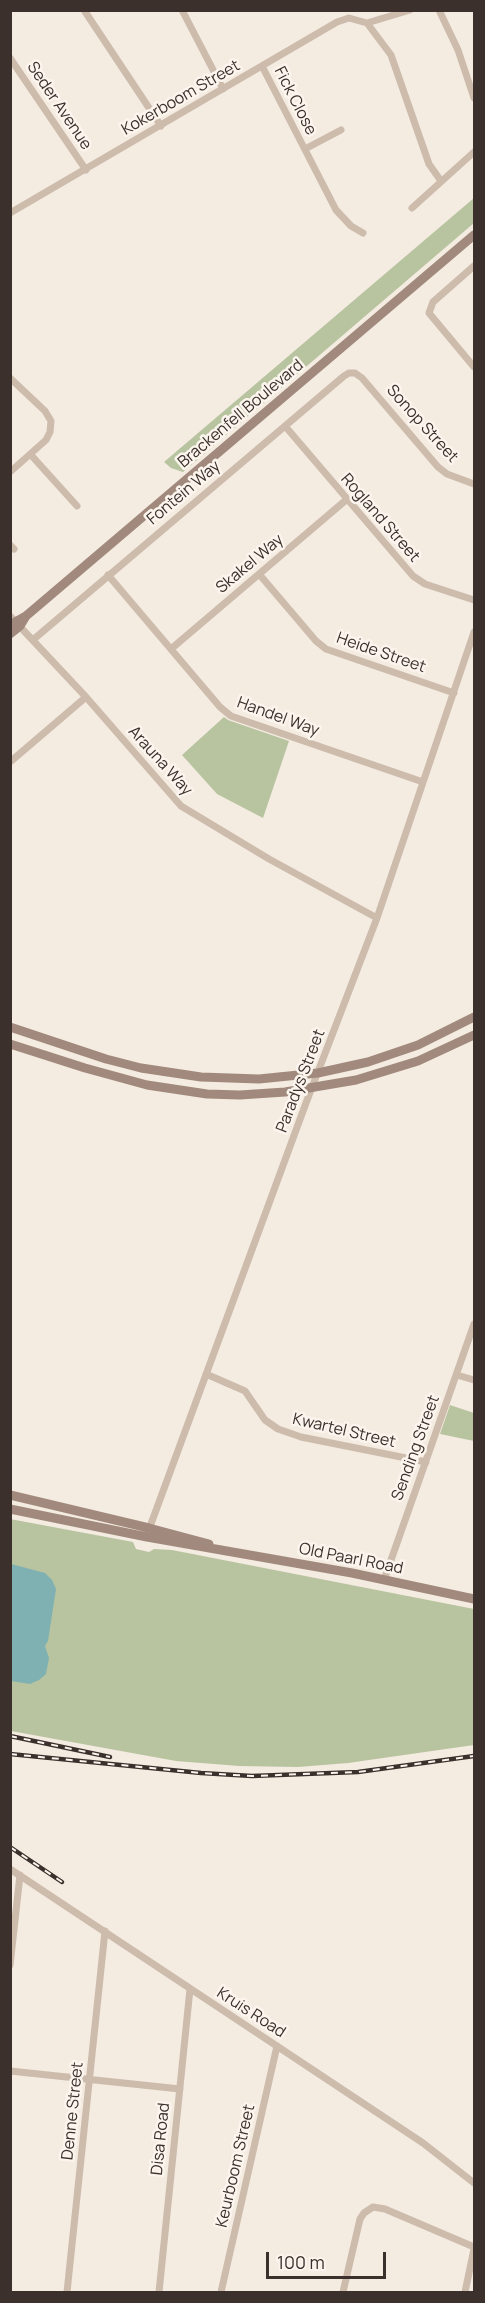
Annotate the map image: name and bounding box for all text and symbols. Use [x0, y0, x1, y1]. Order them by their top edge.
street label: Kokerboom Street [118, 56, 244, 140]
street label: Seder Avenue [23, 58, 95, 154]
street label: Fick Close [270, 64, 320, 138]
street label: Brackenfell Boulevard [174, 356, 308, 472]
street label: Sonop Street [382, 381, 462, 467]
street label: Fontein Way [143, 457, 225, 529]
street label: Rogland Street [336, 470, 424, 566]
street label: Skakel Way [212, 530, 288, 598]
street label: Heide Street [334, 629, 428, 677]
street label: Handel Way [234, 693, 322, 741]
street label: Arauna Way [124, 722, 196, 800]
street label: Paradys Street [273, 1027, 329, 1135]
street label: Sending Street [388, 1393, 444, 1503]
street label: Kwartel Street [291, 1410, 397, 1452]
street label: Old Paarl Road [297, 1539, 405, 1579]
street label: Kruis Road [213, 1984, 289, 2042]
street label: Denne Street [58, 2061, 88, 2161]
street label: Disa Road [148, 2102, 174, 2176]
street label: Keurboom Street [213, 2103, 259, 2229]
scale bar [269, 2240, 389, 2278]
text: 100 m [277, 2250, 325, 2274]

